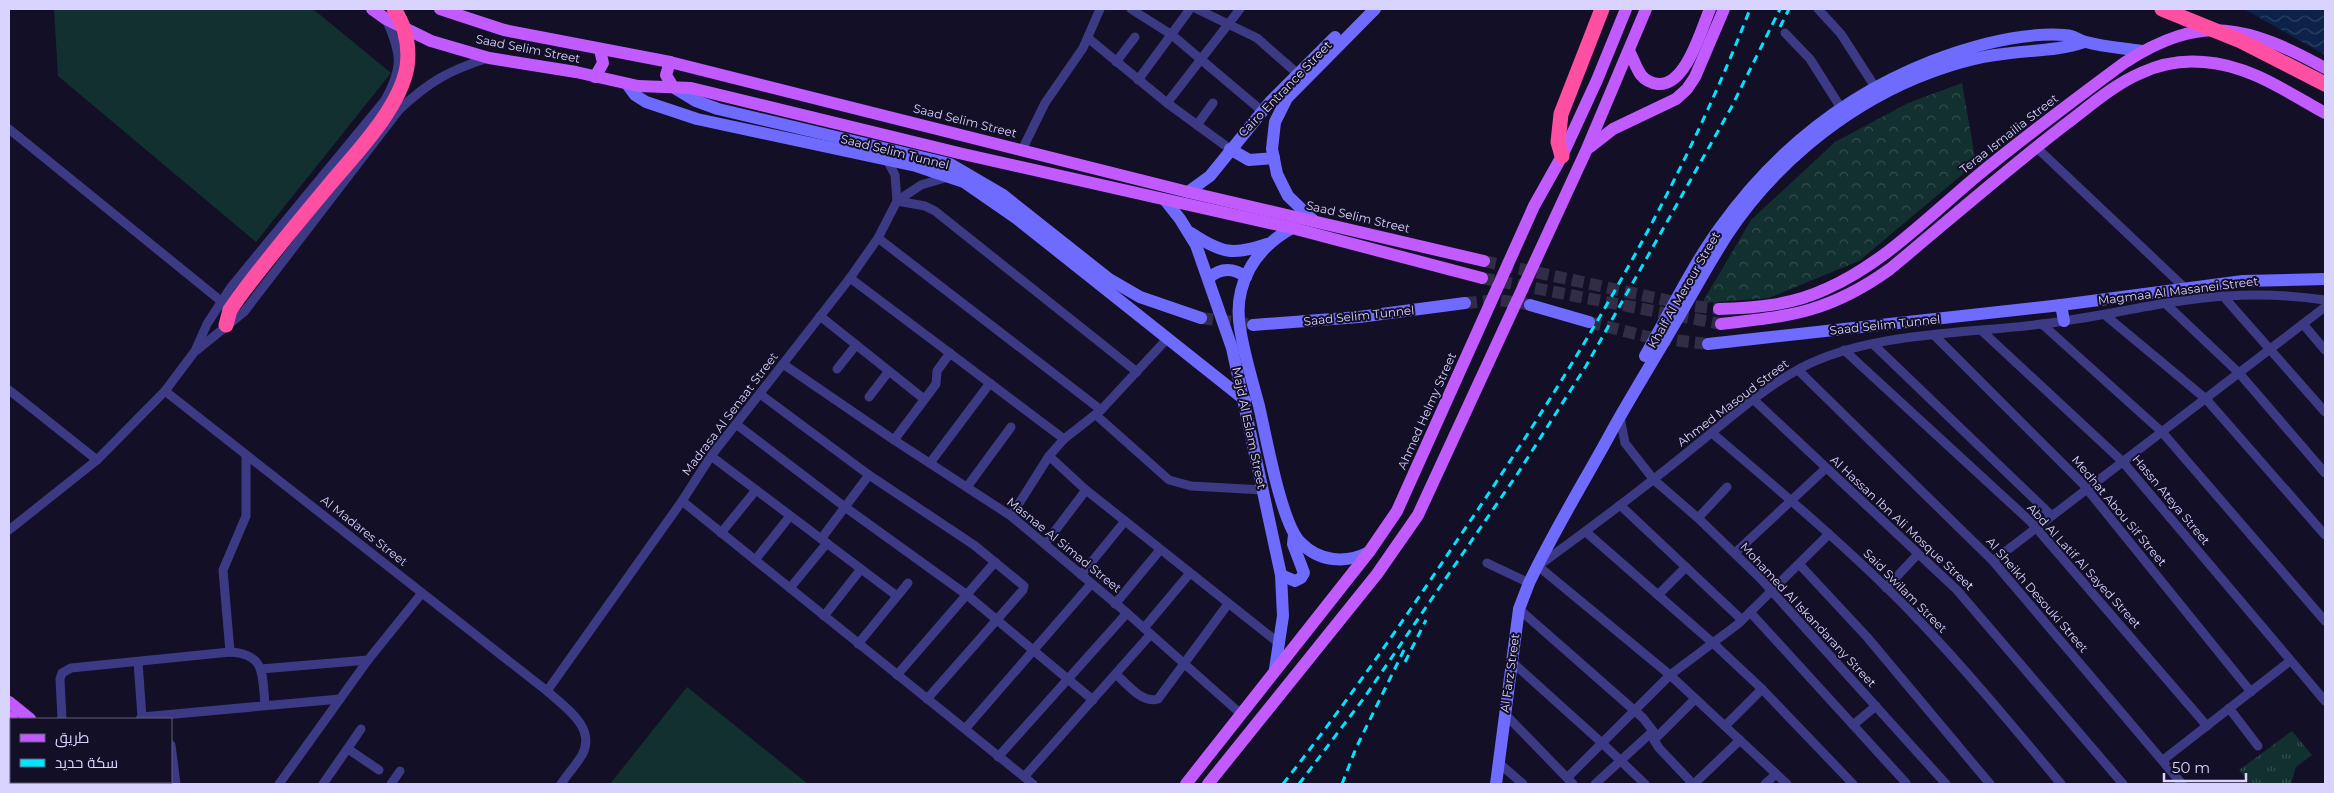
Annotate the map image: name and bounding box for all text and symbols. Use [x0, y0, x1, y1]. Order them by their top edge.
street label: Saad Selim Street [475, 31, 582, 66]
street label: Cairo Entrance Street [1235, 37, 1335, 140]
street label: Teraa Ismailia Street [1957, 91, 2061, 177]
street label: Saad Selim Street [912, 100, 1019, 141]
street label: Saad Selim Tunnel [839, 131, 951, 172]
street label: Saad Selim Street [1305, 197, 1412, 236]
street label: Khalf Al Merour Street [1644, 229, 1723, 351]
street label: Magmaa Al Masanei Street [2097, 273, 2259, 308]
street label: Saad Selim Tunnel [1303, 302, 1415, 329]
street label: Saad Selim Tunnel [1829, 311, 1941, 338]
street label: Madrasa Al Senaat Street [678, 349, 781, 478]
street label: Ahmed Helmy Street [1394, 350, 1459, 472]
street label: Ahmed Masoud Street [1674, 356, 1791, 449]
street label: Majd Al Eslam Street [1229, 366, 1270, 490]
street label: Al Hassan Ibn Ali Mosque Street [1827, 452, 1977, 593]
street label: Medhat Abou Sif Street [2069, 452, 2170, 569]
street label: Hassn Ateya Street [2129, 452, 2214, 548]
street label: Al Madares Street [318, 492, 411, 569]
street label: Masnae Al Simad Street [1004, 494, 1125, 595]
street label: Abd Al Latif Al Sayed Street [2024, 500, 2144, 631]
street label: Al Sheikh Desouki Street [1983, 534, 2092, 655]
street label: Mohamed Al Iskandarany Street [1737, 539, 1880, 690]
street label: Said Swilam Street [1860, 546, 1951, 636]
street label: Al Farz Street [1497, 632, 1522, 713]
legend [10, 718, 172, 783]
text: طريق [55, 728, 89, 748]
scale bar [2164, 750, 2246, 782]
text: سكة حديد [55, 753, 118, 772]
text: 50 m [2172, 758, 2210, 777]

